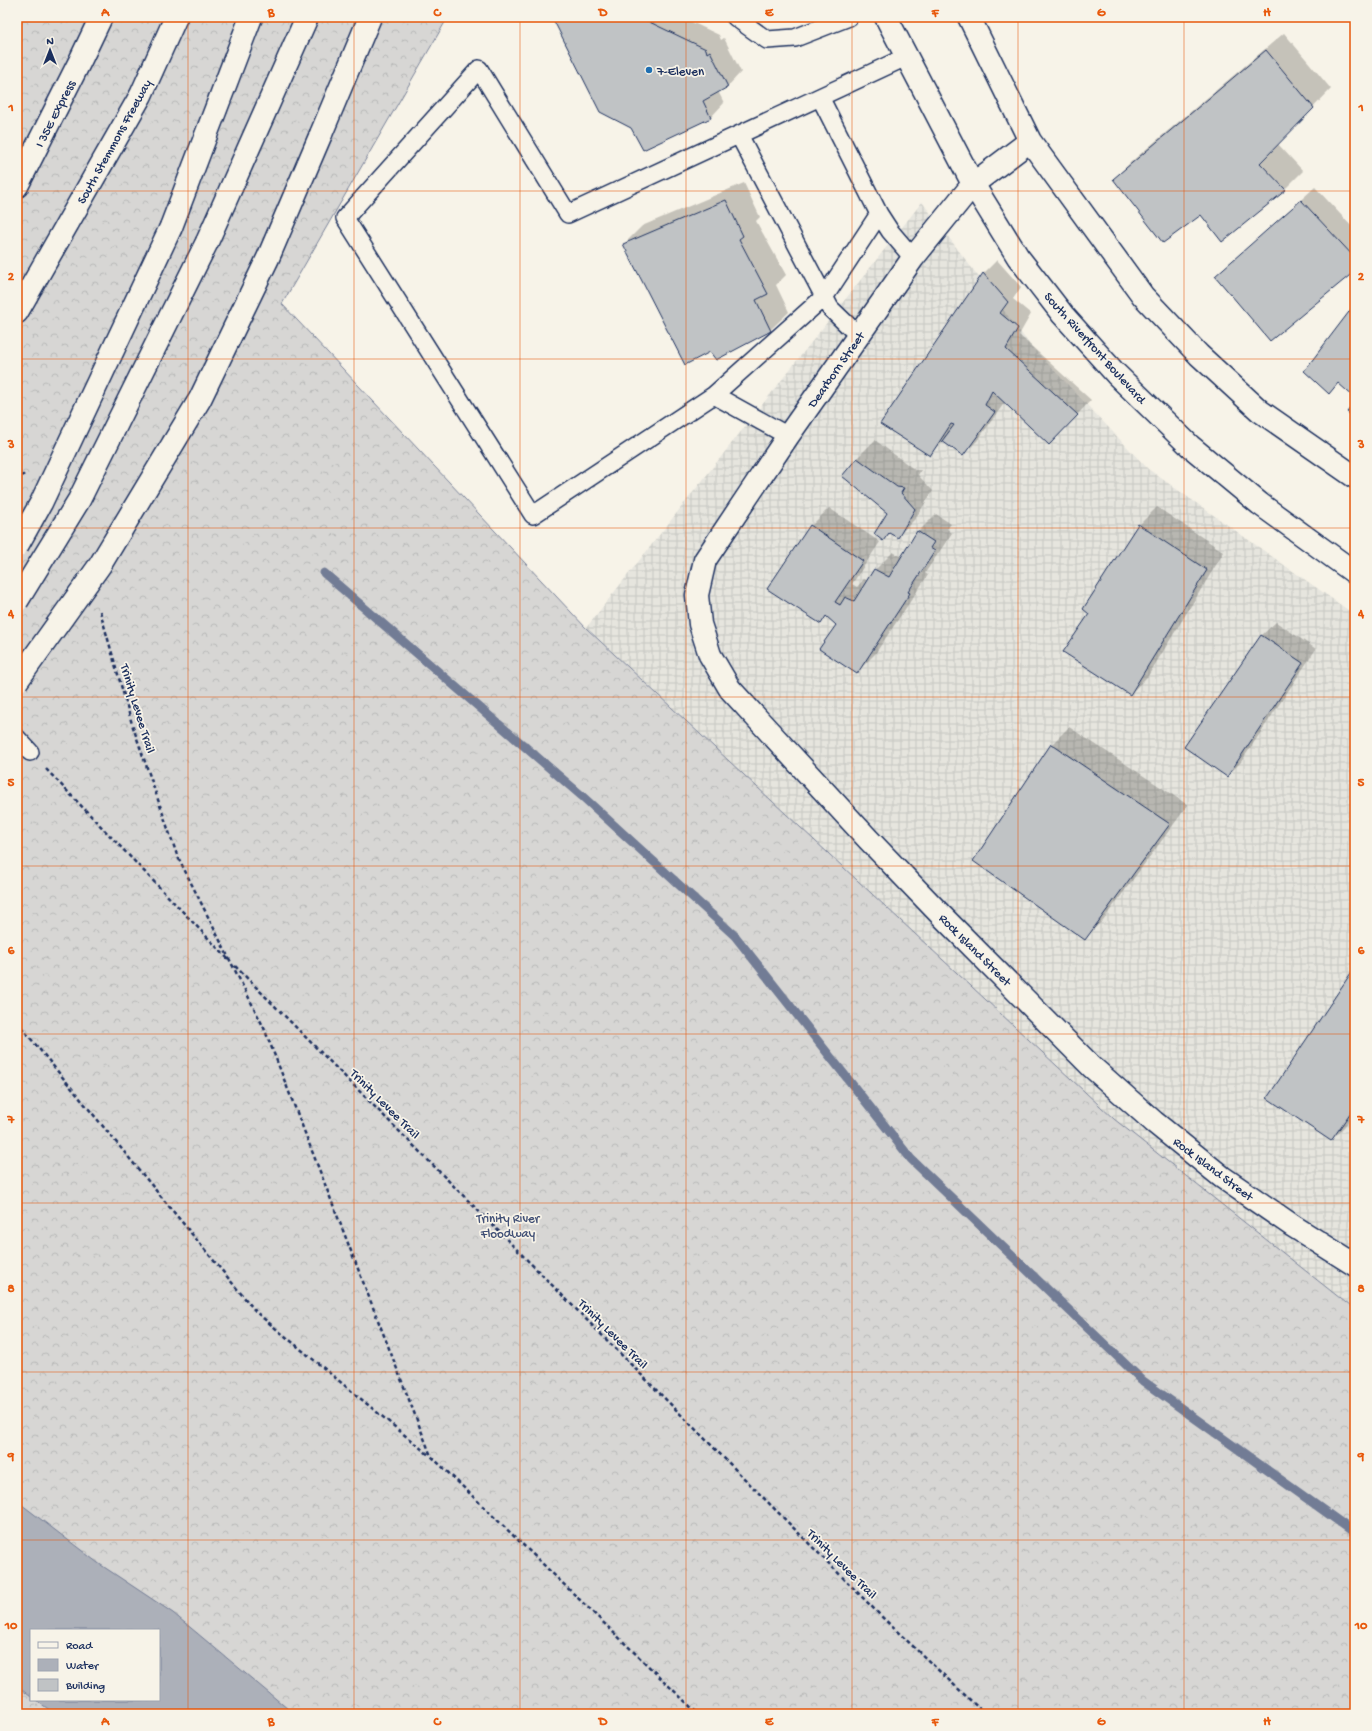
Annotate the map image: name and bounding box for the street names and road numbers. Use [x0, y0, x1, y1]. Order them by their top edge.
street label: I 35E Express [33, 77, 80, 150]
street label: South Stemmons Freeway [75, 77, 156, 207]
street label: South Riverfront Boulevard [1040, 290, 1149, 409]
street label: Dearborn Street [805, 328, 870, 412]
street label: Trinity Levee Trail [116, 661, 157, 755]
street label: Rock Island Street [935, 911, 1015, 991]
street label: Trinity Levee Trail [346, 1066, 422, 1143]
street label: Rock Island Street [1169, 1135, 1257, 1206]
street label: Trinity Levee Trail [574, 1296, 650, 1373]
street label: Trinity Levee Trail [803, 1526, 879, 1603]

